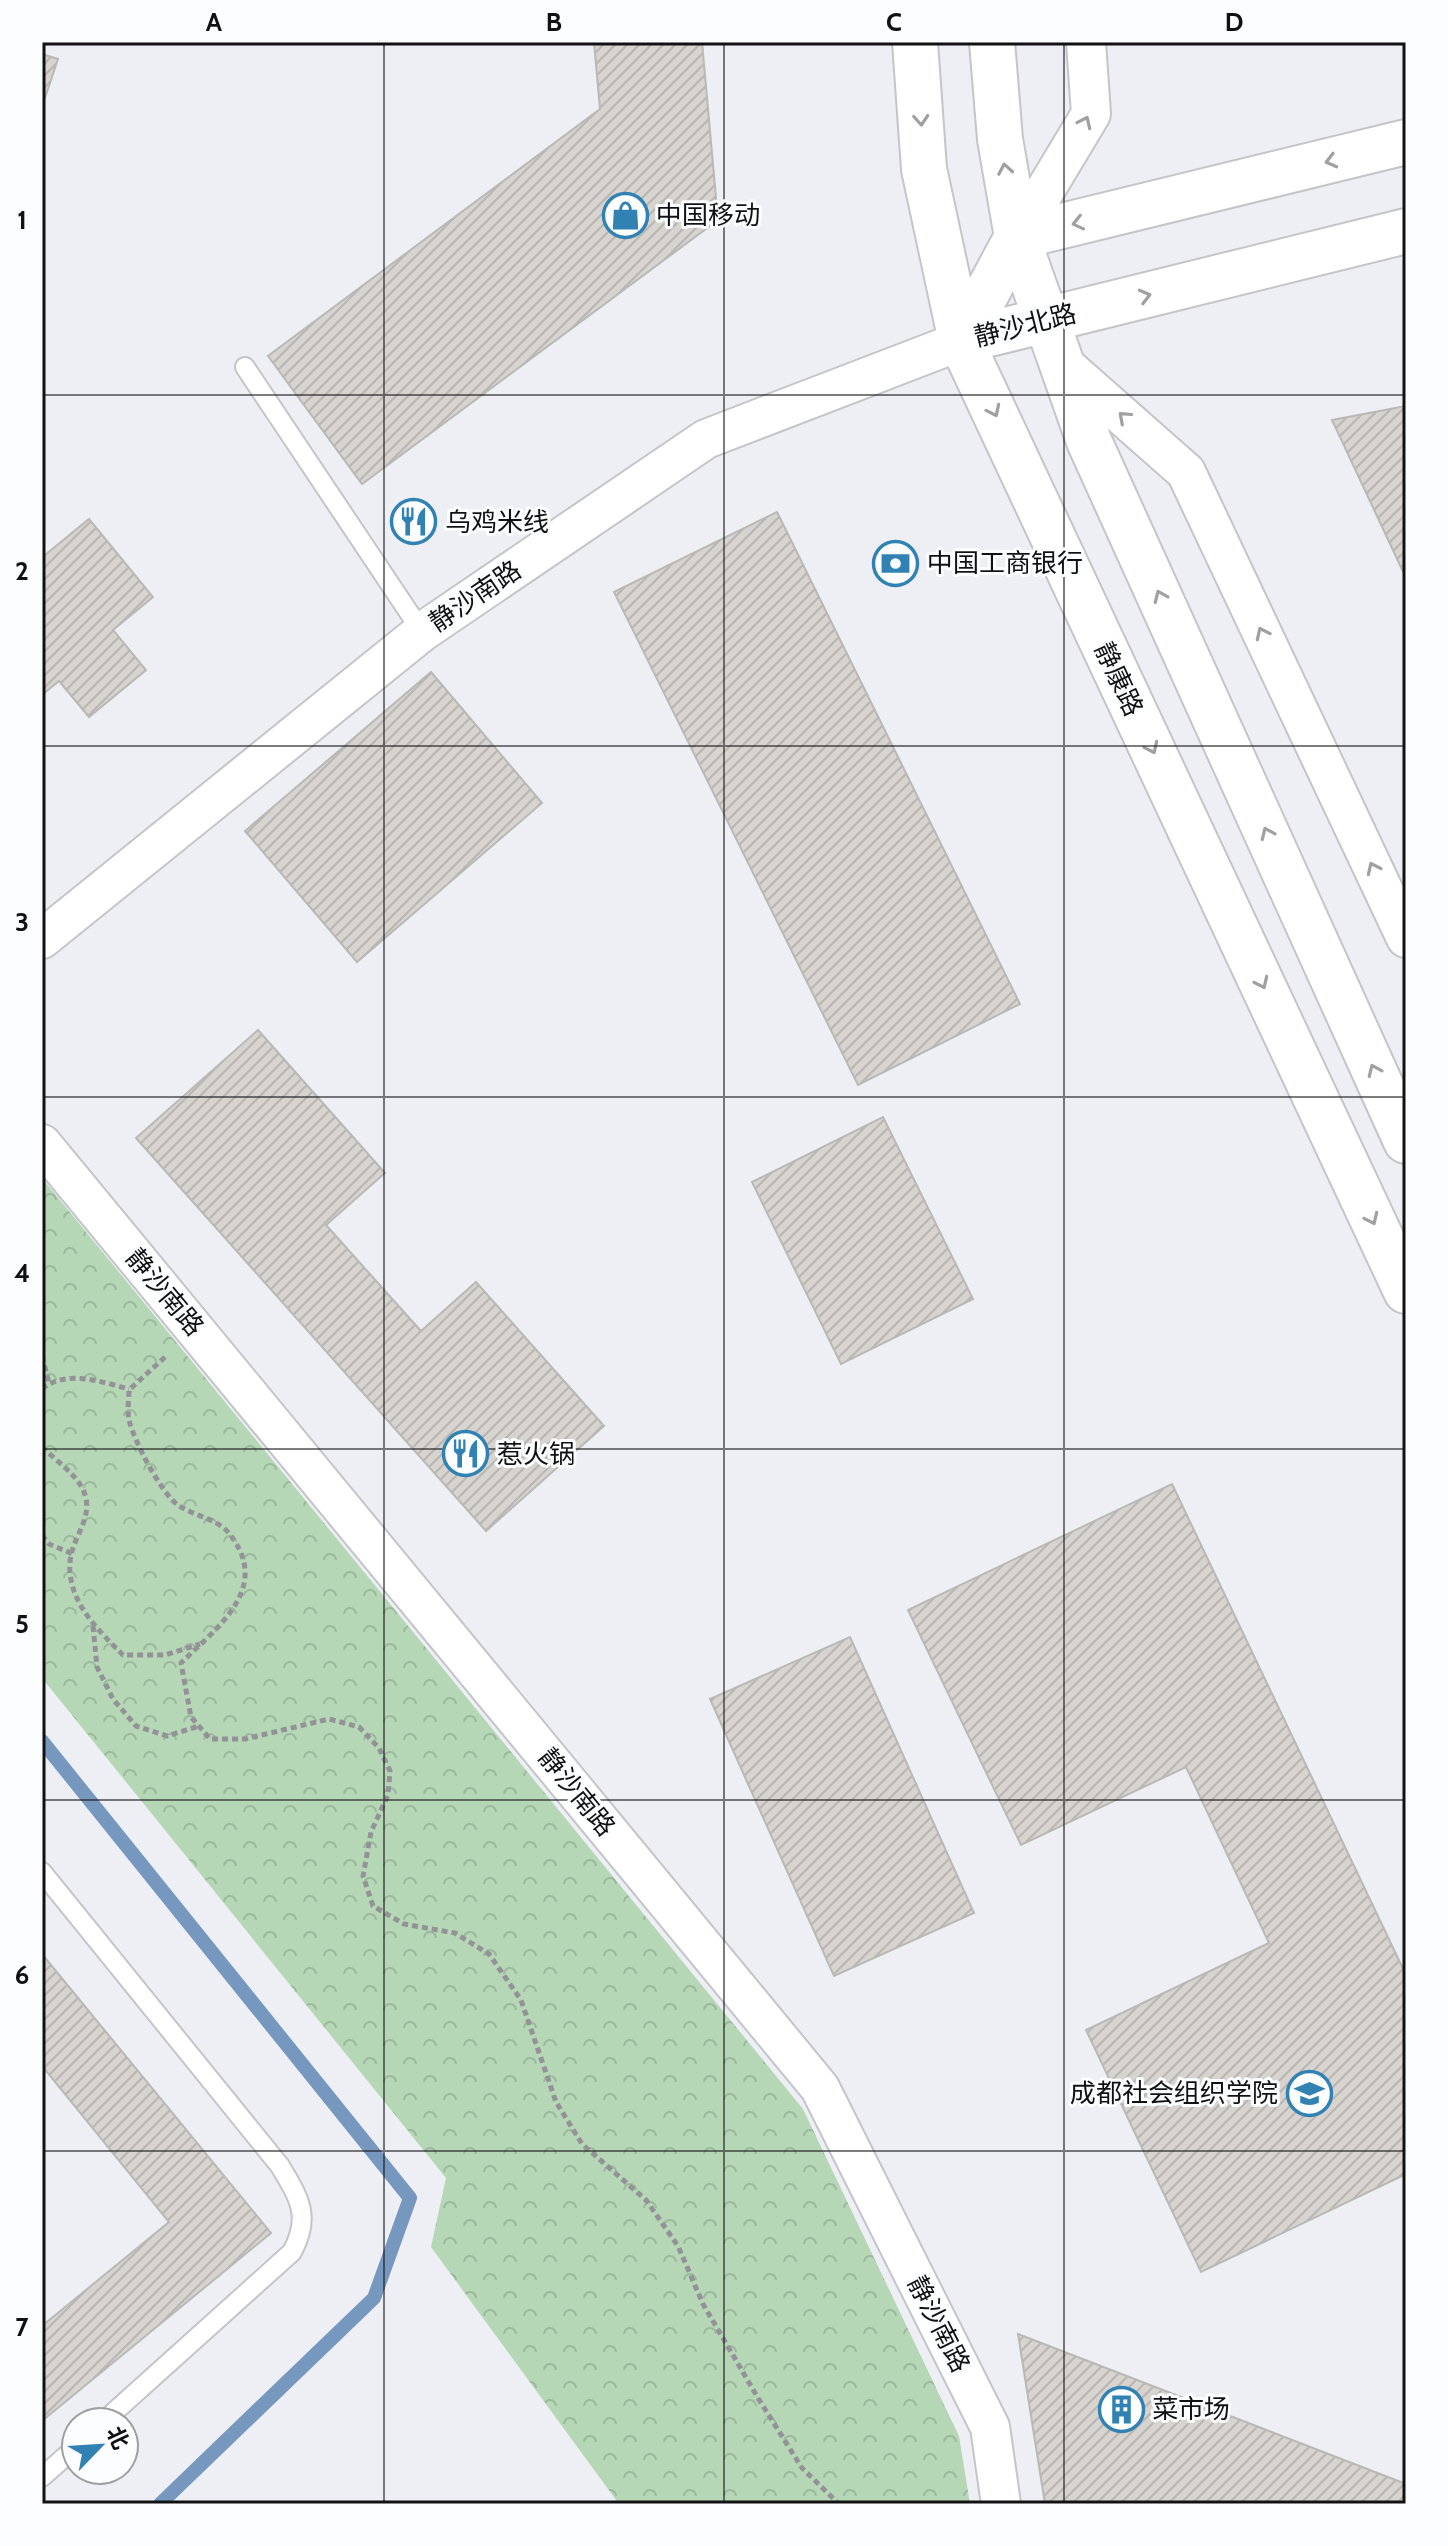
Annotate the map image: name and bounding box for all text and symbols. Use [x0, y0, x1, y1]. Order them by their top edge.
text: A [206, 6, 223, 38]
text: B [546, 6, 562, 38]
text: C [886, 6, 902, 38]
text: D [1225, 6, 1243, 38]
one-way arrow [912, 114, 929, 127]
one-way arrow [1075, 116, 1091, 130]
one-way arrow [1324, 152, 1338, 169]
one-way arrow [998, 162, 1015, 176]
shop icon: 中国移动 [601, 191, 649, 239]
place label: 中国移动 [656, 199, 760, 231]
text: 1 [17, 204, 27, 236]
one-way arrow [1072, 214, 1085, 231]
one-way arrow [1138, 288, 1152, 305]
street label: 静沙北路 [971, 297, 1079, 353]
one-way arrow [984, 403, 1000, 418]
one-way arrow [1119, 413, 1134, 427]
restaurant icon: 乌鸡米线 [390, 498, 438, 546]
place label: 乌鸡米线 [445, 506, 549, 538]
bank icon: 中国工商银行 [872, 539, 920, 587]
place label: 中国工商银行 [927, 547, 1083, 579]
street label: 静沙南路 [423, 554, 527, 638]
text: 2 [15, 555, 29, 587]
one-way arrow [1153, 590, 1169, 605]
one-way arrow [1256, 626, 1272, 641]
street label: 静康路 [1088, 637, 1150, 721]
one-way arrow [1142, 740, 1158, 754]
one-way arrow [1260, 827, 1276, 842]
one-way arrow [1367, 862, 1383, 876]
text: 3 [15, 906, 29, 938]
one-way arrow [1252, 975, 1268, 990]
one-way arrow [1368, 1064, 1384, 1078]
one-way arrow [1362, 1211, 1378, 1225]
street label: 静沙南路 [119, 1242, 211, 1342]
text: 4 [14, 1257, 30, 1289]
restaurant icon: 惹火锅 [442, 1430, 490, 1478]
place label: 惹火锅 [497, 1438, 575, 1470]
text: 5 [15, 1608, 29, 1640]
street label: 静沙南路 [532, 1742, 622, 1842]
text: 6 [15, 1959, 29, 1991]
school or university icon: 成都社会组织学院 [1285, 2069, 1333, 2117]
place label: 成都社会组织学院 [1070, 2077, 1278, 2109]
street label: 静沙南路 [901, 2270, 977, 2378]
text: 7 [15, 2311, 29, 2343]
building icon: 菜市场 [1097, 2385, 1145, 2433]
place label: 菜市场 [1152, 2393, 1230, 2425]
north arrow [60, 2406, 140, 2486]
text: 北 [101, 2422, 135, 2453]

